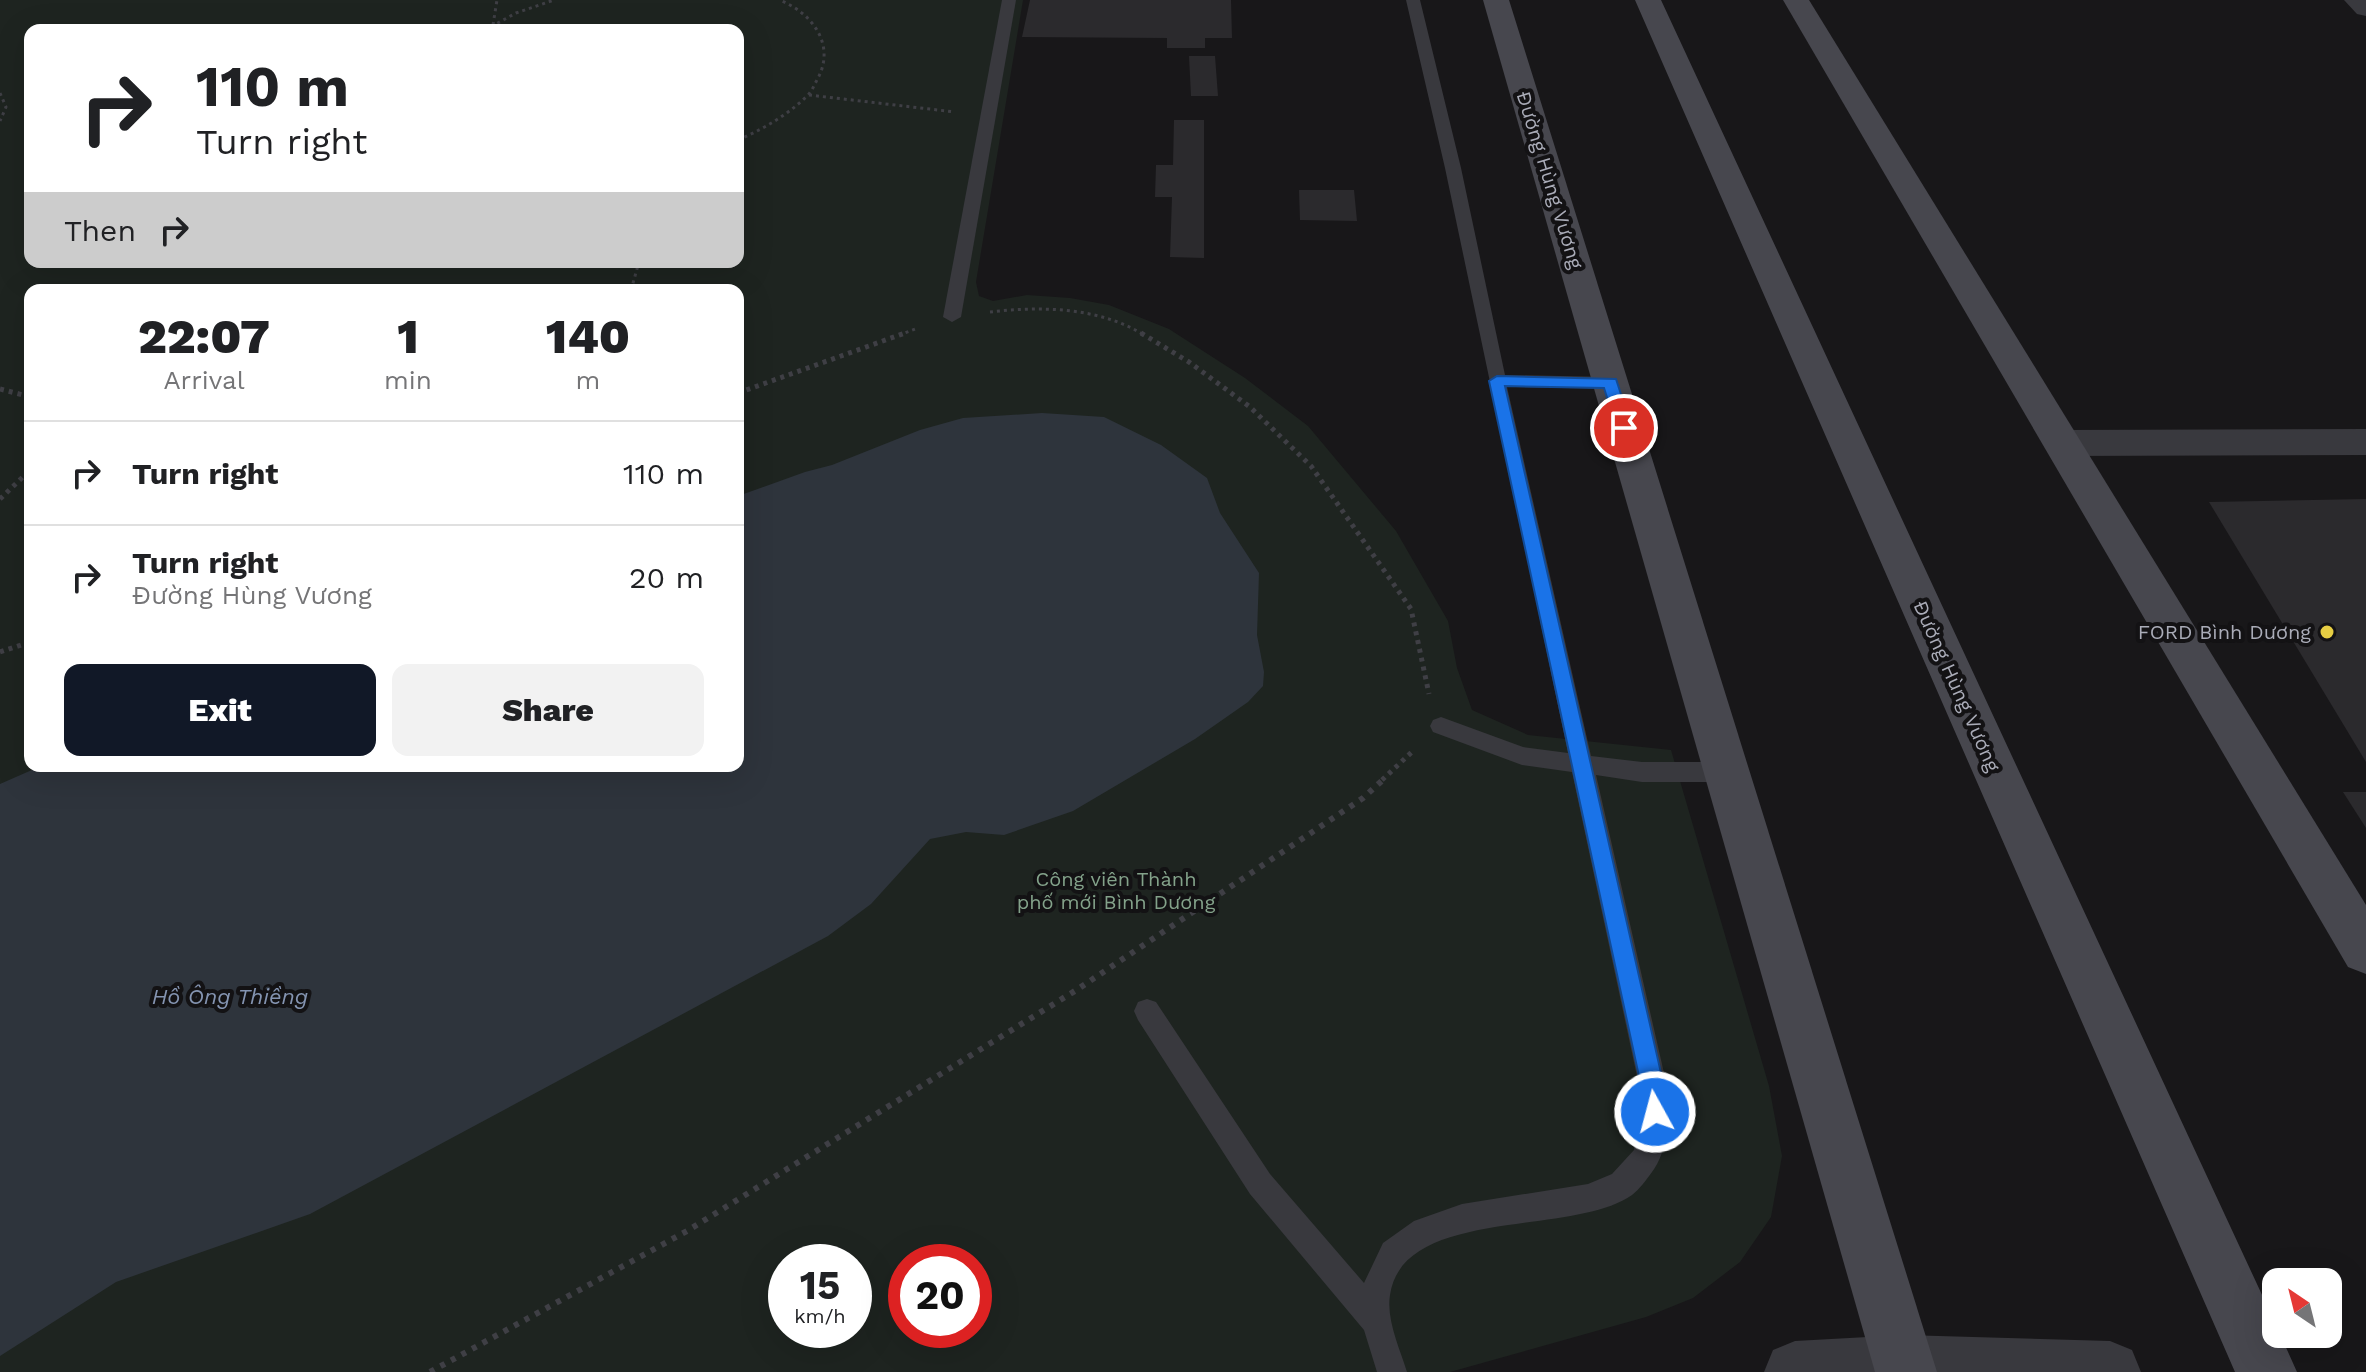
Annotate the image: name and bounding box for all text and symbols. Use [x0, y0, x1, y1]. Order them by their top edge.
text: 110 m [196, 54, 349, 120]
icon: right [64, 56, 168, 160]
street label: Đường Hùng Vương [1512, 88, 1589, 272]
text: Turn right [196, 121, 367, 163]
icon: right [152, 208, 196, 252]
text: Then [64, 213, 136, 248]
text: 22:07 [138, 308, 270, 365]
text: 1 [397, 308, 419, 365]
text: 140 [546, 308, 630, 365]
text: Arrival [163, 365, 245, 395]
text: min [384, 365, 432, 395]
text: m [576, 365, 600, 395]
pin [1590, 394, 1658, 462]
icon: arrive [1602, 406, 1646, 450]
icon: right [64, 451, 108, 495]
text: Turn right [132, 456, 278, 491]
text: 110 m [623, 456, 704, 491]
text: Turn right [132, 545, 278, 580]
icon: right [64, 555, 108, 599]
text: 20 m [629, 560, 704, 595]
text: Đường Hùng Vương [132, 580, 372, 610]
street label: Đường Hùng Vương [1908, 597, 2006, 776]
place label: FORD Bình Dương [2138, 620, 2311, 644]
marker: FORD Bình Dương [2318, 623, 2336, 641]
button: Exit [64, 664, 376, 756]
button: Share [392, 664, 704, 756]
park label: Công viên Thành phố mới Bình Dương [1017, 867, 1216, 914]
water label: Hồ Ông Thiềng [152, 984, 308, 1009]
position arrow [1613, 1070, 1697, 1154]
speed limit sign: 20 [888, 1244, 992, 1348]
text: 15 [800, 1262, 840, 1309]
north arrow [2262, 1268, 2342, 1348]
map controls [2262, 1268, 2342, 1348]
text: km/h [794, 1304, 846, 1328]

